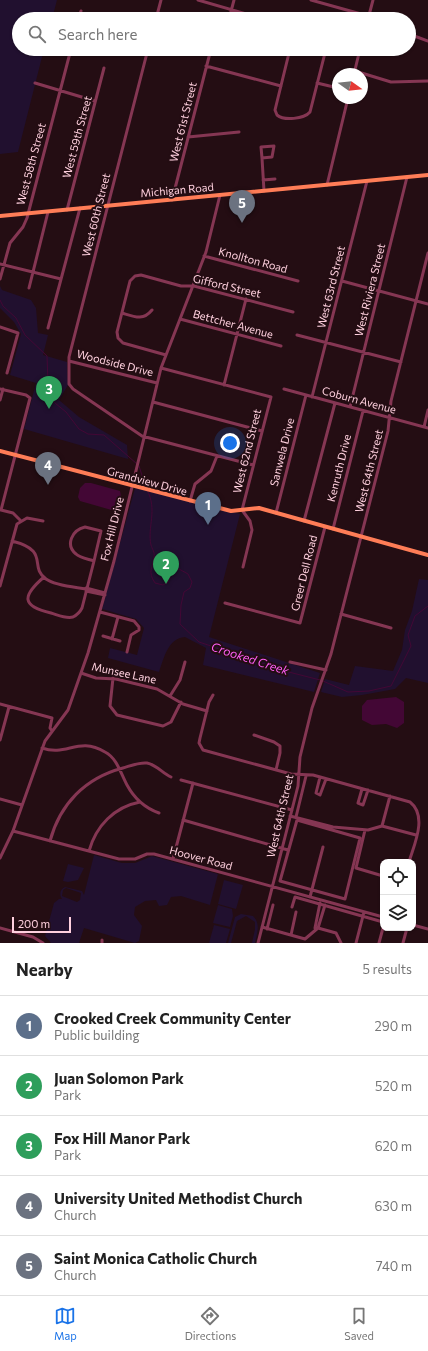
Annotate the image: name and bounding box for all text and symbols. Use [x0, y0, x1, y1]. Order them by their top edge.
search box [12, 12, 416, 56]
icon: search [26, 23, 48, 45]
text: Search here [58, 25, 137, 43]
north arrow [332, 68, 368, 104]
street label: West 61st Street [166, 80, 199, 163]
street label: West 59th Street [59, 94, 94, 180]
street label: West 58th Street [13, 121, 48, 207]
street label: West 60th Street [79, 171, 112, 258]
street label: Michigan Road [140, 180, 214, 199]
pin: 5 [229, 190, 255, 223]
street label: West Riviera Street [352, 241, 387, 338]
street label: Knollton Road [217, 244, 289, 275]
street label: West 63rd Street [314, 244, 347, 329]
street label: Gifford Street [192, 271, 263, 300]
street label: Bettcher Avenue [192, 307, 275, 341]
street label: Woodside Drive [75, 347, 155, 378]
pin: 3 [36, 376, 62, 409]
street label: Coburn Avenue [321, 383, 398, 416]
street label: West 62nd Street [230, 407, 263, 494]
street label: Sanwela Drive [267, 416, 296, 487]
street label: West 64th Street [352, 428, 385, 514]
your location [220, 433, 240, 453]
street label: Kenruth Drive [324, 433, 353, 503]
pin: 4 [35, 452, 61, 485]
street label: Grandview Drive [106, 464, 189, 498]
pin: 1 [195, 492, 221, 525]
street label: Fox Hill Drive [97, 495, 126, 562]
street label: Greer Dell Road [288, 534, 319, 612]
pin: 2 [153, 551, 179, 584]
water label: Crooked Creek [210, 639, 291, 677]
street label: Munsee Lane [91, 659, 158, 686]
street label: West 64th Street [264, 772, 296, 859]
street label: Hoover Road [168, 843, 234, 872]
map controls [380, 859, 416, 931]
button: locate [380, 859, 416, 895]
button: layers [380, 895, 416, 931]
scale bar [12, 915, 71, 934]
text: 200 m [18, 917, 50, 930]
text: Nearby [16, 959, 73, 980]
text: 5 results [362, 961, 412, 977]
text: Crooked Creek Community Center [54, 1009, 291, 1027]
text: 1 [26, 1018, 32, 1034]
text: 290 m [375, 1018, 412, 1034]
text: Public building [54, 1027, 140, 1043]
text: Juan Solomon Park [54, 1069, 184, 1087]
text: 2 [25, 1078, 33, 1094]
text: 520 m [375, 1078, 412, 1094]
text: Park [54, 1087, 81, 1103]
text: Fox Hill Manor Park [54, 1129, 190, 1147]
text: 3 [25, 1138, 33, 1154]
text: 620 m [375, 1138, 412, 1154]
text: Park [54, 1147, 81, 1163]
text: University United Methodist Church [54, 1189, 302, 1207]
text: 4 [25, 1198, 33, 1214]
text: 630 m [374, 1198, 412, 1214]
text: Church [54, 1207, 96, 1223]
text: Saint Monica Catholic Church [54, 1249, 257, 1267]
text: 5 [25, 1258, 33, 1274]
text: 740 m [376, 1258, 412, 1274]
text: Church [54, 1267, 96, 1283]
tab: Map [54, 1305, 77, 1342]
tab: Directions [185, 1305, 236, 1342]
tab: Saved [344, 1305, 374, 1342]

